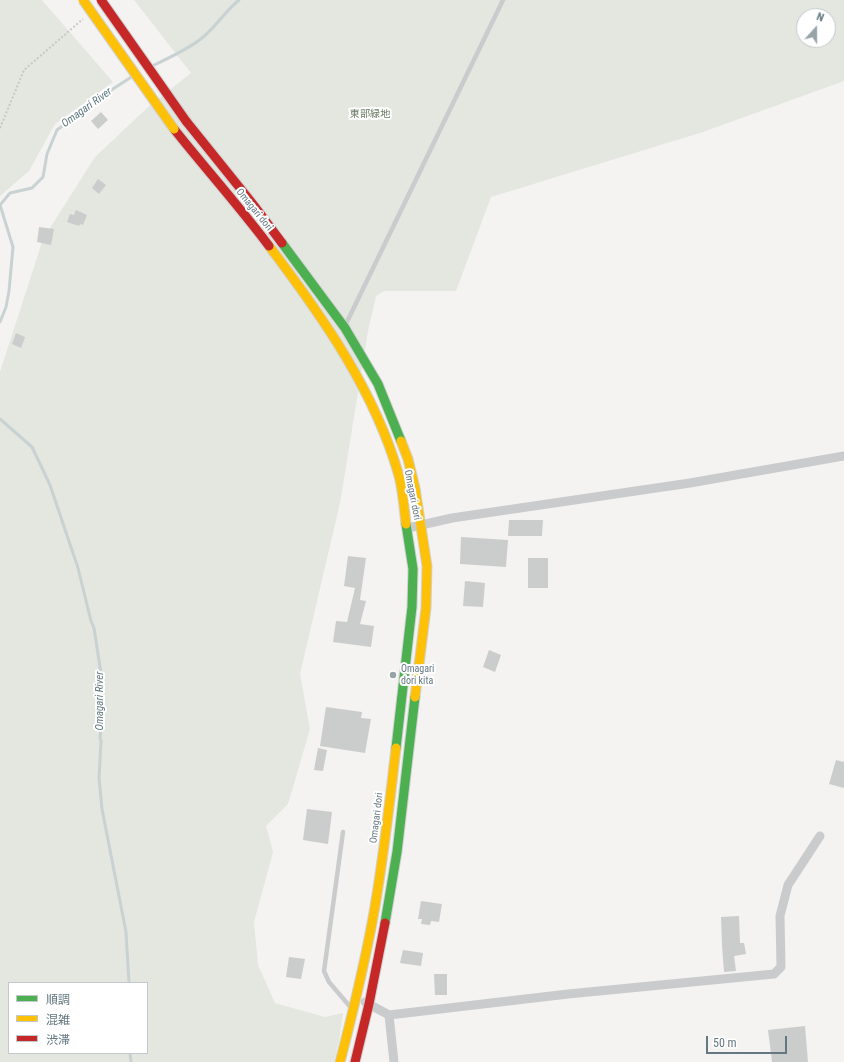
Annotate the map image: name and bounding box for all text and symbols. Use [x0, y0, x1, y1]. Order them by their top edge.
north arrow [796, 8, 836, 48]
text: N [815, 10, 826, 25]
water label: Omagari River [59, 85, 115, 131]
park label: 東部緑地 [350, 108, 390, 120]
street label: Omagari dori [233, 186, 275, 234]
street label: Omagari dori [401, 469, 423, 521]
place label: Omagari dori kita [401, 663, 434, 686]
marker: Omagari dori kita [388, 670, 398, 680]
water label: Omagari River [93, 672, 107, 730]
street label: Omagari dori [368, 792, 386, 844]
legend [8, 982, 148, 1054]
text: 順調 [46, 993, 70, 1007]
text: 混雑 [46, 1013, 70, 1027]
scale bar [708, 1028, 789, 1054]
text: 渋滞 [46, 1033, 70, 1047]
text: 50 m [713, 1036, 737, 1050]

